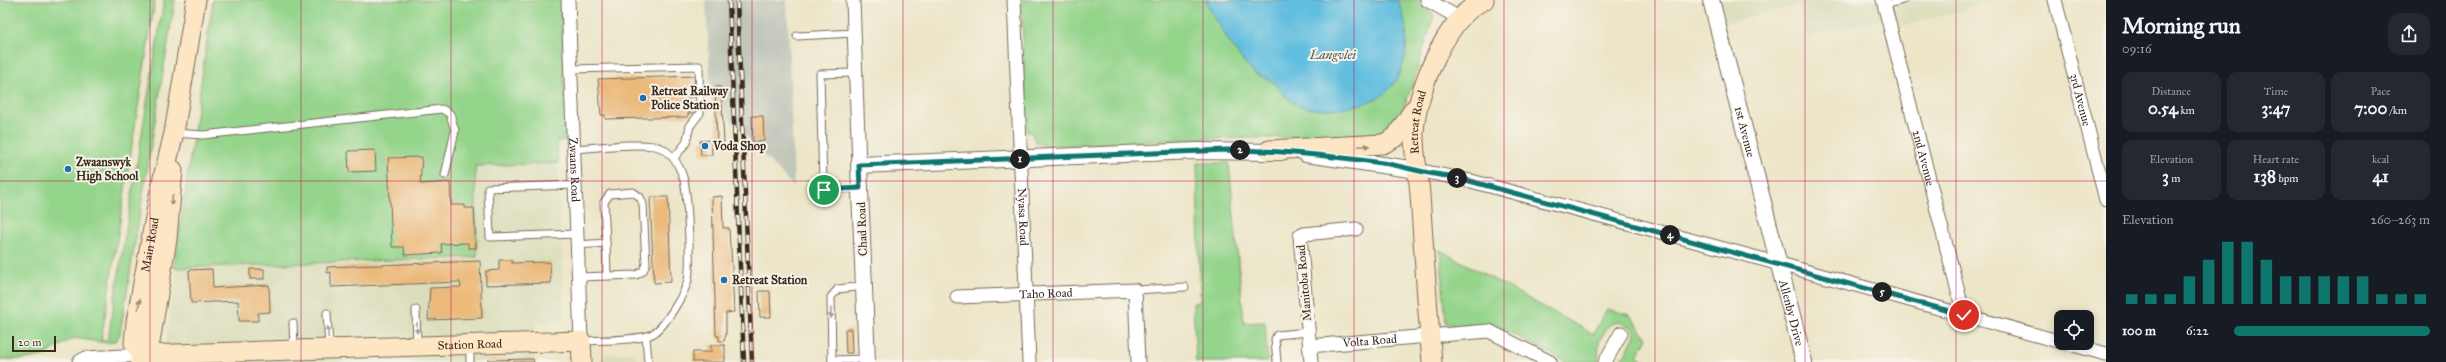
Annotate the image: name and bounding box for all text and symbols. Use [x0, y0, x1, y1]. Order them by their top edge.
text: Morning run [2122, 12, 2241, 39]
button: share [2388, 13, 2430, 55]
text: 09:16 [2122, 41, 2152, 57]
water label: Langvlei [1309, 47, 1356, 63]
street label: 3rd Avenue [2067, 72, 2094, 128]
place label: Retreat Railway Police Station [651, 84, 730, 112]
text: Distance [2152, 85, 2191, 98]
text: Time [2264, 85, 2288, 98]
text: Pace [2371, 85, 2391, 98]
street label: Retreat Road [1407, 88, 1429, 155]
marker: Retreat Railway Police Station [638, 93, 648, 103]
text: 0.54 [2148, 98, 2178, 119]
text: 3:47 [2262, 98, 2290, 119]
text: 7:00 [2354, 98, 2387, 119]
text: km [2178, 104, 2195, 117]
text: /km [2387, 104, 2407, 117]
street label: 1st Avenue [1732, 105, 1758, 159]
street label: 2nd Avenue [1910, 128, 1937, 187]
street label: Zwaans Road [566, 137, 583, 202]
place label: Voda Shop [712, 139, 766, 154]
pin: 2 [1230, 140, 1250, 160]
marker: Voda Shop [700, 141, 710, 151]
text: 2 [1237, 143, 1243, 156]
one-way arrow [1358, 143, 1371, 149]
pin: 1 [1010, 149, 1030, 169]
text: 1 [1018, 152, 1022, 165]
text: Elevation [2149, 153, 2193, 166]
text: Heart rate [2253, 153, 2299, 166]
text: kcal [2372, 153, 2389, 166]
place label: Zwaanswyk High School [76, 155, 139, 184]
marker: Zwaanswyk High School [63, 164, 73, 174]
text: 3 [2162, 166, 2169, 187]
text: 138 [2254, 166, 2276, 187]
text: 41 [2373, 166, 2389, 187]
pin: 3 [1447, 168, 1467, 188]
text: 3 [1455, 171, 1459, 184]
text: m [2169, 172, 2181, 185]
text: bpm [2276, 172, 2298, 185]
pin [807, 173, 841, 207]
icon: arrive [813, 179, 835, 201]
street label: Nyasa Road [1015, 187, 1031, 246]
one-way arrow [169, 194, 175, 206]
street label: Chad Road [854, 202, 870, 256]
text: Elevation [2122, 212, 2174, 228]
text: 260–263 m [2371, 212, 2430, 228]
street label: Main Road [138, 216, 162, 273]
pin: 4 [1660, 225, 1680, 245]
text: 4 [1667, 228, 1673, 241]
street label: Manitoba Road [1294, 244, 1314, 322]
place label: Retreat Station [732, 273, 808, 287]
marker: Retreat Station [719, 275, 729, 285]
street label: Allenby Drive [1776, 277, 1807, 347]
pin: 5 [1872, 282, 1892, 302]
street label: Taho Road [1019, 285, 1073, 302]
text: 5 [1879, 285, 1885, 298]
one-way arrow [136, 298, 142, 310]
pin [1947, 298, 1981, 332]
icon: check [1953, 304, 1975, 326]
one-way arrow [828, 307, 834, 320]
map controls [2054, 310, 2094, 350]
button: locate [2054, 310, 2094, 350]
one-way arrow [413, 322, 420, 334]
text: 100 m [2122, 323, 2156, 339]
text: 6:22 [2186, 323, 2209, 339]
one-way arrow [325, 325, 331, 338]
street label: Volta Road [1341, 332, 1397, 350]
scale bar [12, 334, 56, 353]
text: 20 m [18, 336, 41, 349]
street label: Station Road [437, 337, 502, 353]

